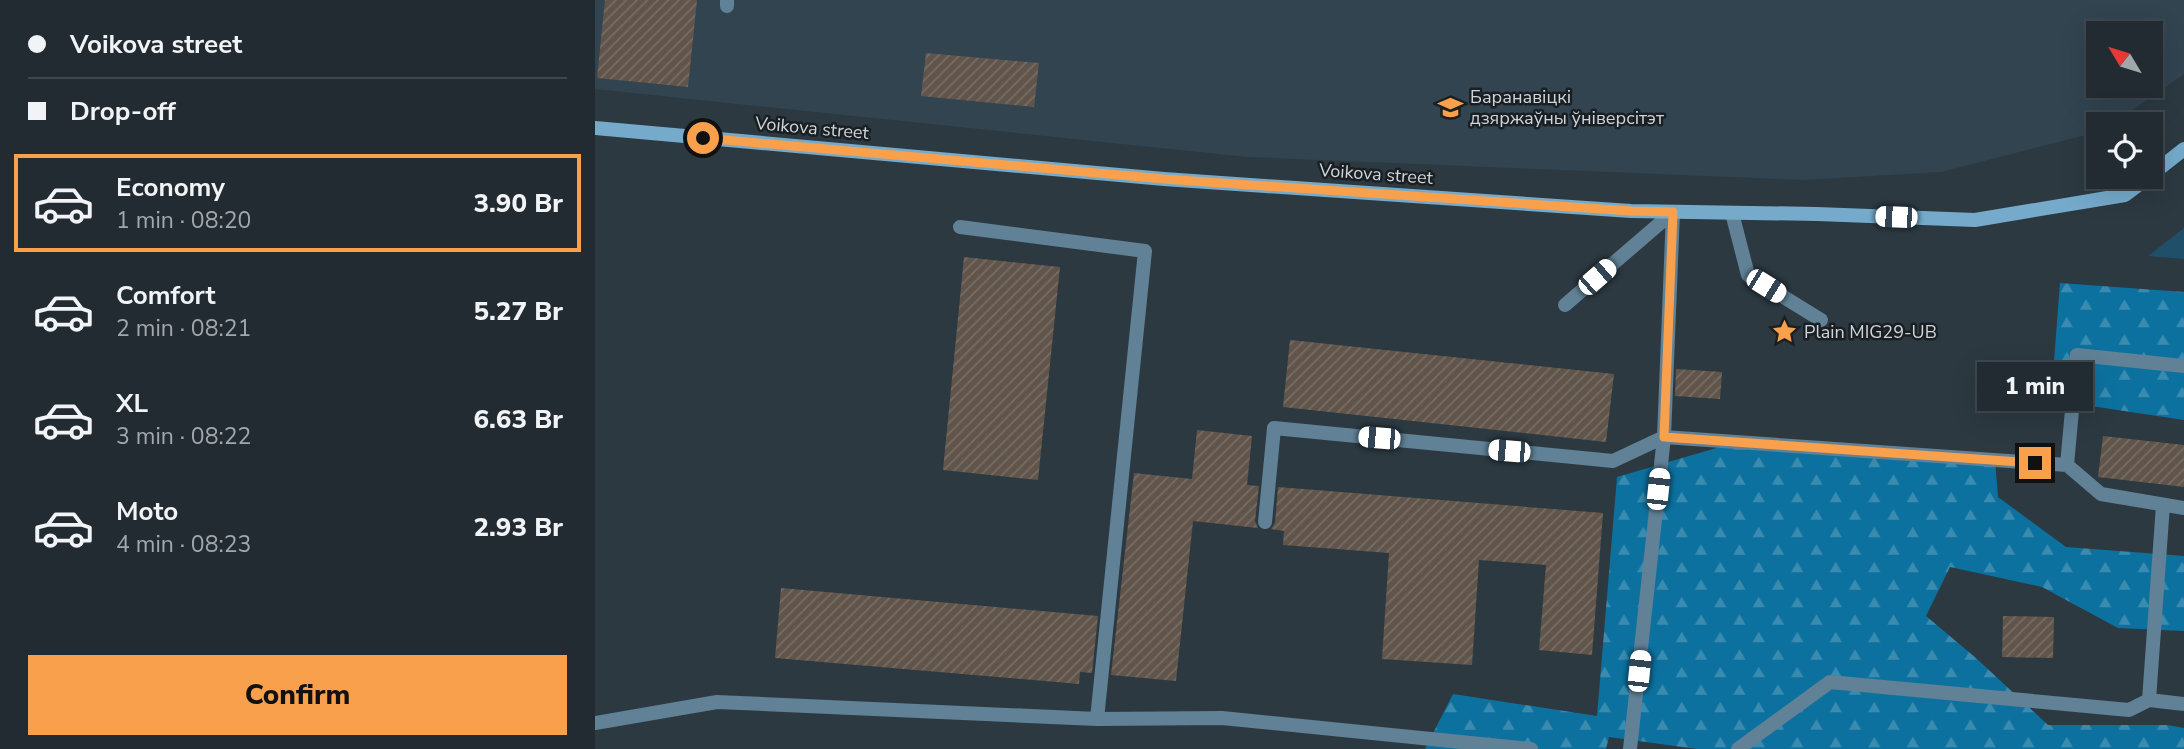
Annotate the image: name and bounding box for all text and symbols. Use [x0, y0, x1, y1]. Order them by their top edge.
north arrow [2086, 21, 2163, 98]
map controls [2086, 21, 2163, 189]
text: Voikova street [70, 27, 242, 62]
place label: Баранавіцкі дзяржаўны ўніверсітэт [1470, 85, 1664, 130]
school or university icon: Баранавіцкі дзяржаўны ўніверсітэт [1436, 93, 1464, 121]
text: Drop-off [70, 94, 176, 129]
street label: Voikova street [753, 111, 871, 145]
button: locate [2086, 112, 2163, 189]
route start [687, 122, 719, 154]
street label: Voikova street [1317, 158, 1434, 190]
text: Economy [116, 170, 225, 205]
icon: car [32, 172, 95, 235]
text: 3.90 Br [473, 186, 563, 221]
text: 1 min · 08:20 [116, 205, 251, 236]
car [1875, 206, 1918, 228]
car [1575, 255, 1620, 299]
car [1743, 266, 1790, 306]
text: Comfort [116, 278, 216, 313]
icon: car [32, 280, 95, 343]
text: 5.27 Br [473, 294, 563, 329]
text: 2 min · 08:21 [116, 313, 251, 344]
place icon: Plain MIG29-UB [1770, 318, 1798, 346]
place label: Plain MIG29-UB [1804, 320, 1937, 344]
callout: 1 min [1977, 362, 2093, 410]
text: 1 min [2005, 371, 2065, 402]
text: XL [116, 386, 148, 421]
icon: car [32, 388, 95, 451]
text: 6.63 Br [473, 402, 563, 437]
text: 3 min · 08:22 [116, 421, 251, 452]
car [1358, 426, 1401, 450]
car [1488, 439, 1531, 463]
route end [2019, 447, 2051, 479]
car [1646, 467, 1671, 511]
text: Moto [116, 494, 178, 529]
icon: car [32, 496, 95, 559]
text: 2.93 Br [473, 510, 563, 545]
text: 4 min · 08:23 [116, 529, 251, 560]
car [1627, 649, 1652, 693]
button: Confirm [28, 655, 567, 735]

